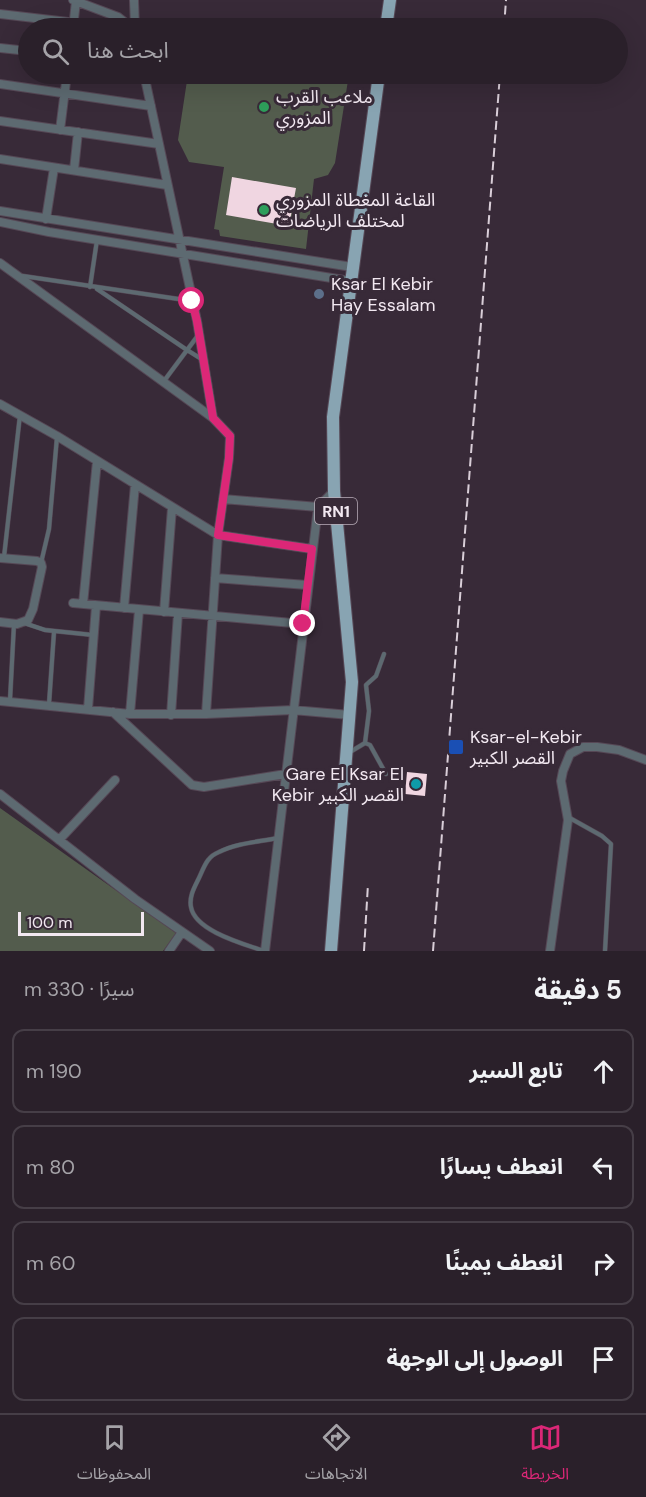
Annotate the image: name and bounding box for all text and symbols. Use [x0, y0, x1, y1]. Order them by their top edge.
search box [18, 18, 628, 84]
icon: search [39, 35, 72, 68]
text: ابحث هنا [87, 36, 169, 65]
place label: ملاعب القرب المزوري [276, 85, 373, 131]
marker: ملاعب القرب المزوري [257, 100, 271, 114]
place label: القاعة المغطاة المزوري لمختلف الرياضات [276, 188, 435, 233]
marker: القاعة المغطاة المزوري لمختلف الرياضات [257, 203, 271, 217]
place label: Ksar El Kebir Hay Essalam [331, 272, 435, 317]
route start [178, 287, 204, 313]
marker: Ksar El Kebir Hay Essalam [312, 287, 326, 301]
road number: RN1 [315, 498, 357, 524]
route end [289, 610, 315, 636]
place label: Ksar-el-Kebir القصر الكبير [469, 725, 582, 770]
marker: Ksar-el-Kebir القصر الكبير [447, 738, 465, 756]
place label: Gare El Ksar El Kebir القصر الكبير [272, 762, 404, 807]
marker: Gare El Ksar El Kebir القصر الكبير [409, 777, 423, 791]
scale bar [18, 909, 144, 936]
text: 100 m [27, 912, 72, 933]
text: 5 دقيقة [534, 973, 622, 1007]
text: سيرًا · 330 m [24, 976, 134, 1002]
icon: ahead [587, 1055, 620, 1088]
text: تابع السير [470, 1056, 563, 1085]
text: 190 m [26, 1058, 82, 1084]
icon: left [587, 1151, 620, 1184]
text: انعطف يسارًا [440, 1152, 563, 1181]
text: 80 m [26, 1154, 75, 1180]
icon: right [587, 1247, 620, 1280]
text: انعطف يمينًا [445, 1248, 563, 1277]
text: 60 m [26, 1250, 75, 1276]
icon: arrive [587, 1343, 620, 1376]
text: الوصول إلى الوجهة [387, 1344, 563, 1373]
tab: المحفوظات [77, 1421, 151, 1491]
tab: الاتجاهات [305, 1421, 367, 1491]
tab: الخريطة [521, 1421, 569, 1491]

